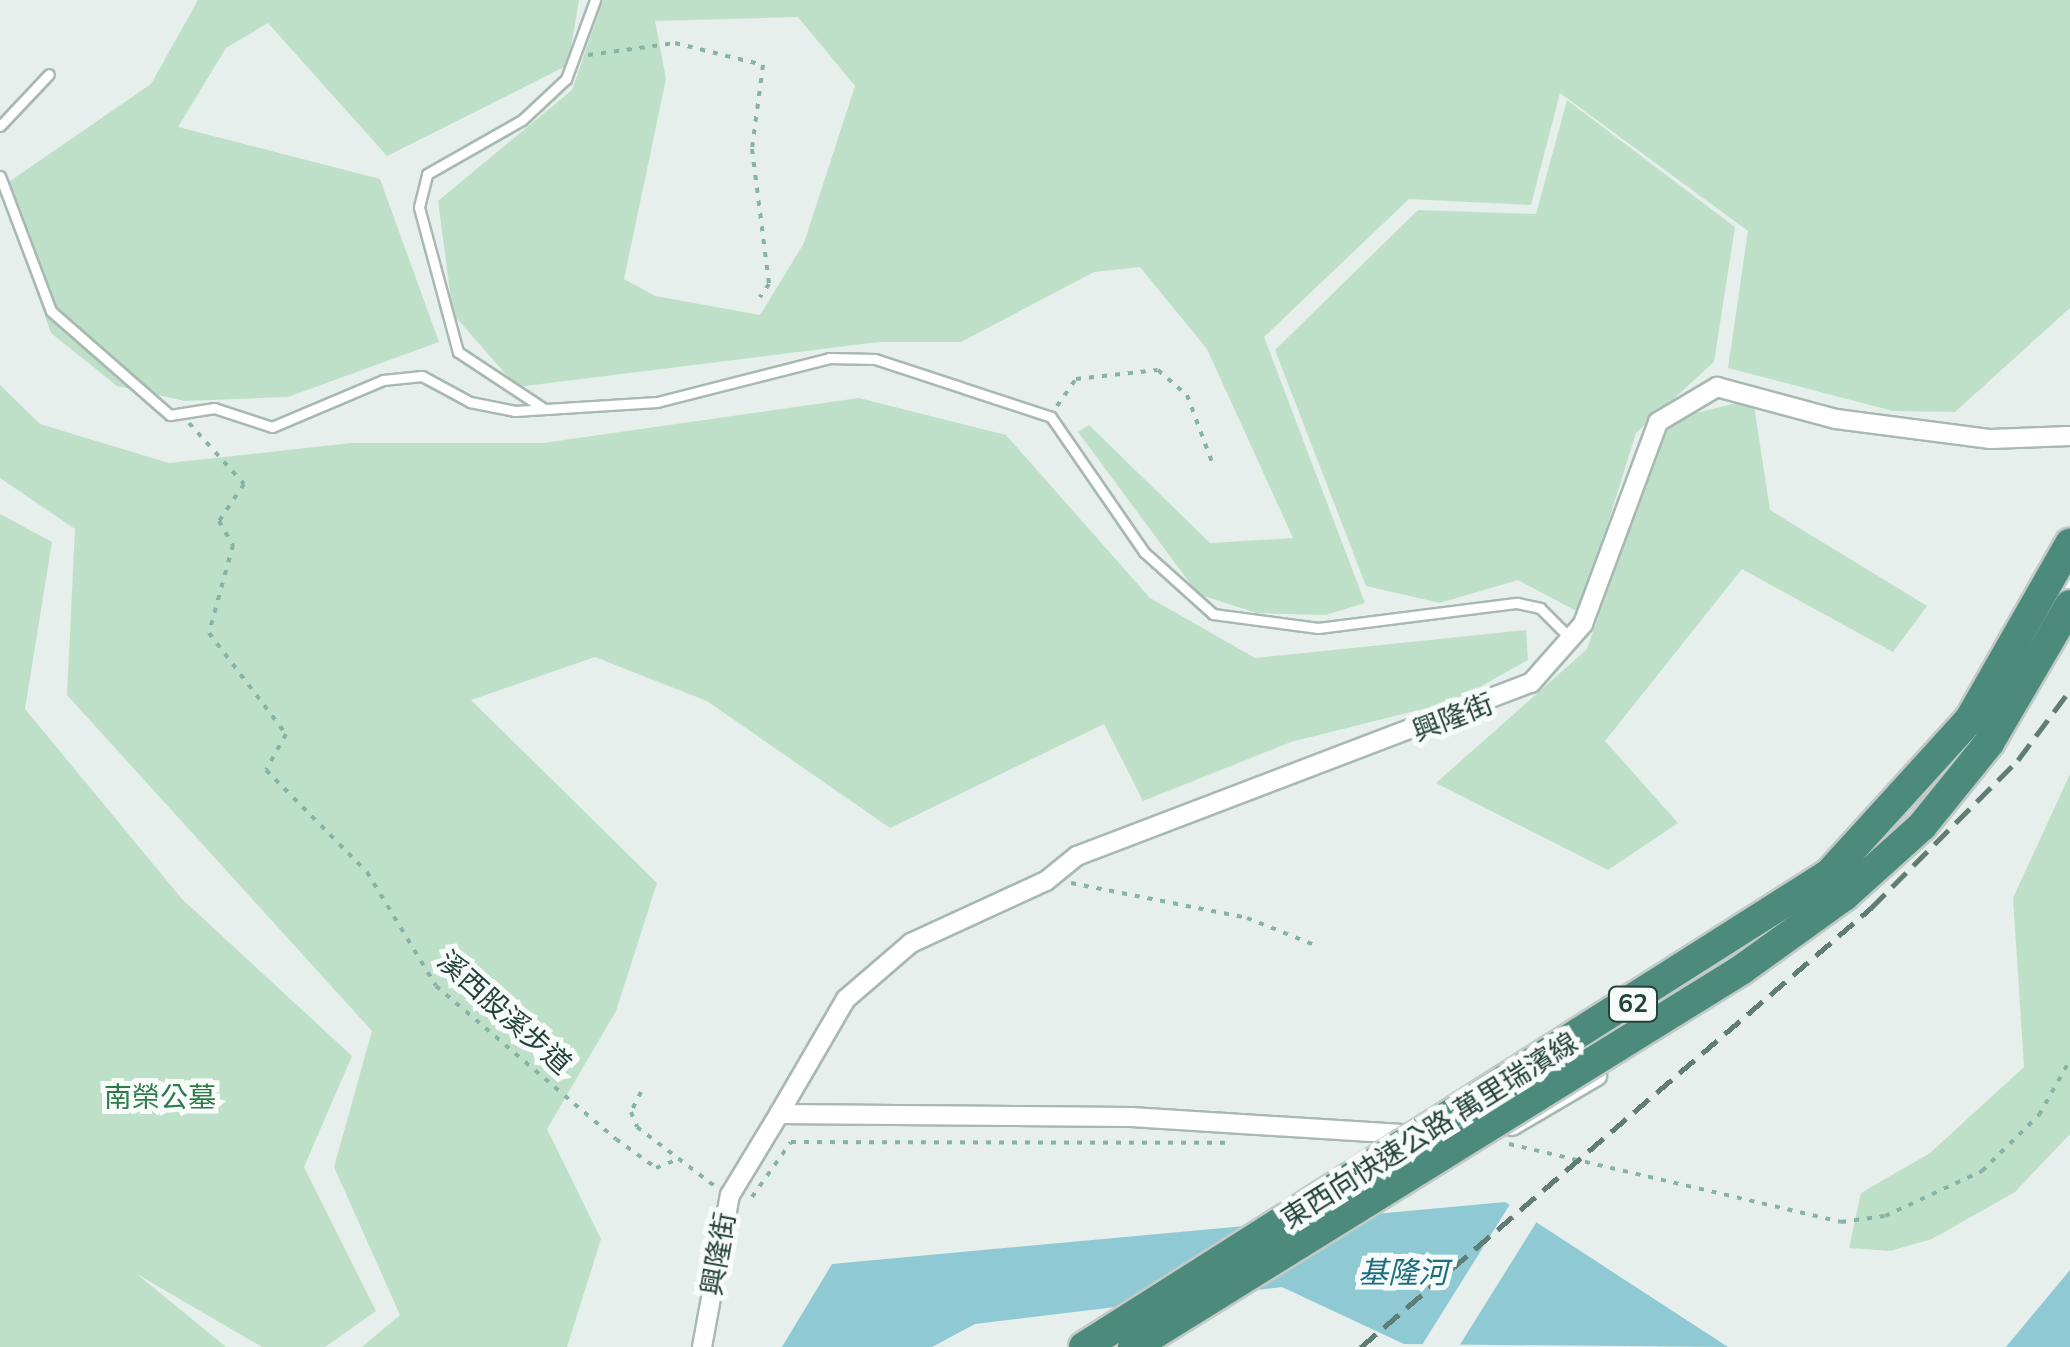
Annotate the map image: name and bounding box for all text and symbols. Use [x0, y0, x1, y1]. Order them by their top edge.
street label: 興隆街 [1408, 687, 1498, 749]
street label: 溪西股溪步道 [430, 944, 578, 1082]
road number: 62 [1608, 984, 1658, 1024]
street label: 東西向快速公路 萬里瑞濱線 [1276, 1026, 1584, 1236]
park label: 南榮公墓 [104, 1081, 216, 1115]
street label: 興隆街 [695, 1210, 743, 1298]
water label: 基隆河 [1358, 1256, 1448, 1292]

